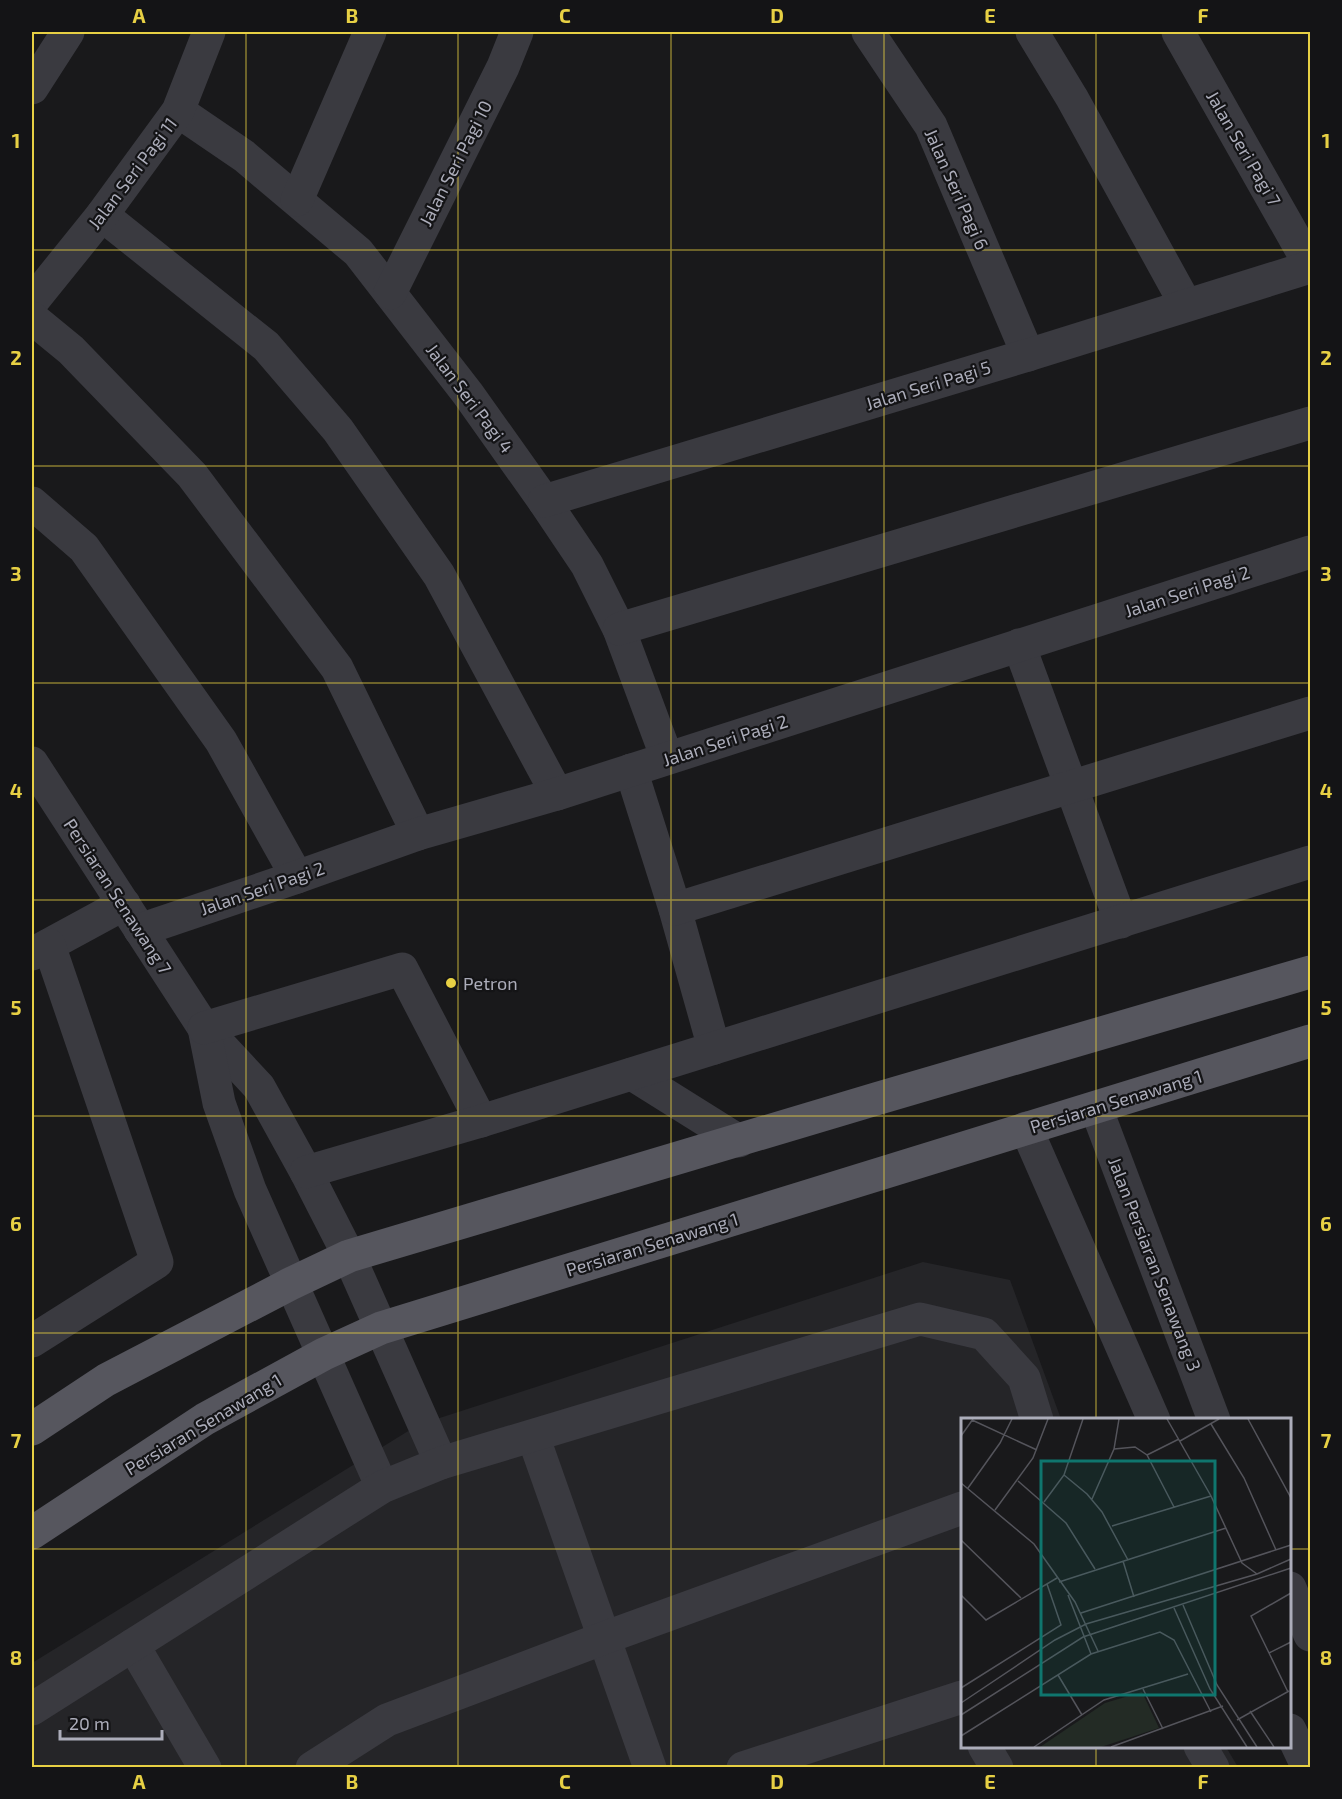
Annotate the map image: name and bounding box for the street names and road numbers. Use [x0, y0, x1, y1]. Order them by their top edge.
street label: Jalan Seri Pagi 7 [1202, 86, 1286, 210]
street label: Jalan Seri Pagi 10 [414, 96, 496, 230]
street label: Jalan Seri Pagi 11 [83, 113, 181, 233]
street label: Jalan Seri Pagi 6 [920, 125, 994, 253]
street label: Jalan Seri Pagi 4 [422, 339, 518, 457]
street label: Jalan Seri Pagi 5 [863, 356, 993, 414]
street label: Jalan Seri Pagi 2 [1122, 560, 1252, 622]
street label: Jalan Seri Pagi 2 [660, 709, 790, 771]
street label: Persiaran Senawang 7 [59, 814, 177, 978]
street label: Jalan Seri Pagi 2 [197, 856, 327, 920]
street label: Persiaran Senawang 1 [1027, 1064, 1205, 1138]
street label: Jalan Persiaran Senawang 3 [1104, 1154, 1206, 1374]
street label: Persiaran Senawang 1 [563, 1207, 741, 1281]
street label: Persiaran Senawang 1 [121, 1368, 285, 1480]

